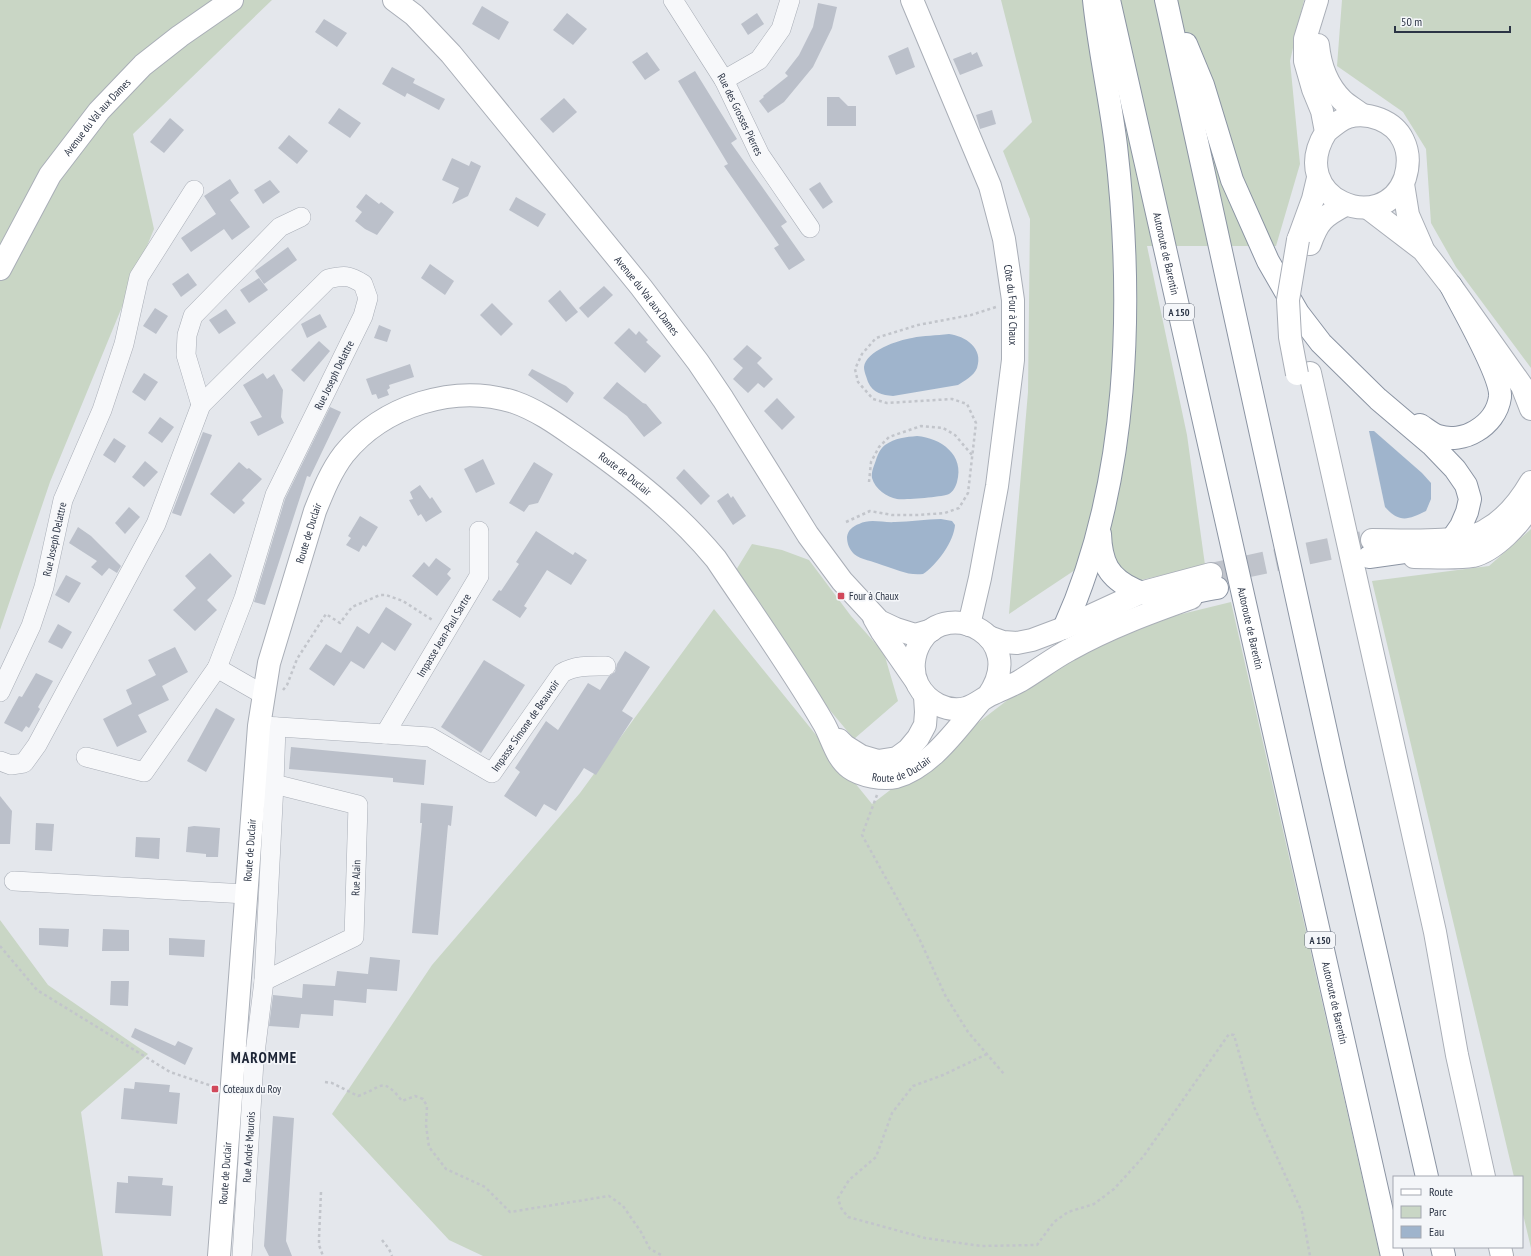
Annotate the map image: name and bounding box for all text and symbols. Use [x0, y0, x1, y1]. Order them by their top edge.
scale bar [1395, 8, 1510, 34]
text: 50 m [1401, 14, 1422, 29]
street label: Rue des Grosses Pierres [714, 71, 766, 158]
street label: Avenue du Val aux Dames [60, 75, 134, 159]
street label: Autoroute de Barentin [1150, 211, 1182, 296]
street label: Avenue du Val aux Dames [612, 253, 683, 339]
street label: Côte du Four à Chaux [1001, 264, 1020, 346]
road number: A 150 [1164, 304, 1194, 320]
street label: Rue Joseph Delattre [311, 338, 357, 412]
street label: Route de Duclair [596, 449, 654, 498]
street label: Rue Joseph Delattre [40, 500, 69, 578]
street label: Route de Duclair [293, 501, 325, 565]
street label: Autoroute de Barentin [1234, 586, 1267, 671]
place label: Four à Chaux [849, 589, 899, 603]
street label: Impasse Jean-Paul Sartre [414, 590, 474, 679]
marker: Four à Chaux [836, 591, 846, 601]
street label: Impasse Simone de Beauvoir [488, 677, 562, 774]
street label: Route de Duclair [871, 753, 934, 785]
street label: Route de Duclair [240, 818, 259, 882]
street label: Rue Alain [348, 859, 363, 896]
road number: A 150 [1305, 932, 1335, 948]
street label: Autoroute de Barentin [1319, 960, 1351, 1046]
district label: MAROMME [231, 1048, 297, 1067]
place label: Coteaux du Roy [223, 1082, 282, 1096]
marker: Coteaux du Roy [210, 1084, 220, 1094]
street label: Rue André Maurois [240, 1111, 258, 1183]
street label: Route de Duclair [216, 1141, 235, 1205]
legend [1393, 1176, 1523, 1248]
text: Route [1429, 1184, 1453, 1199]
text: Parc [1429, 1204, 1447, 1219]
text: Eau [1429, 1224, 1444, 1239]

